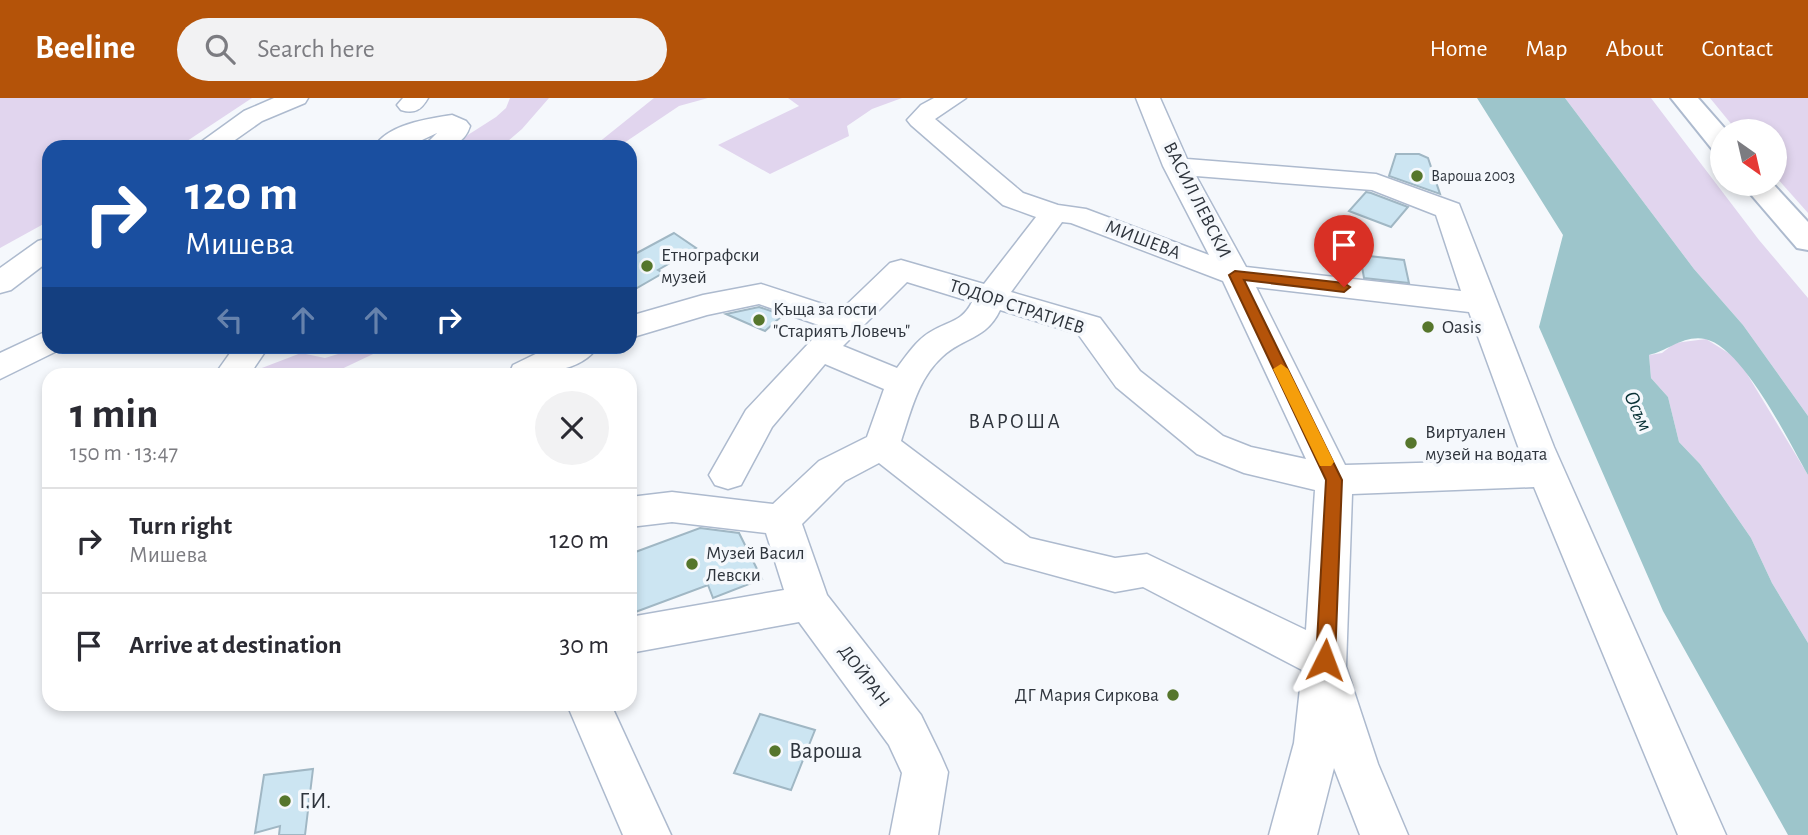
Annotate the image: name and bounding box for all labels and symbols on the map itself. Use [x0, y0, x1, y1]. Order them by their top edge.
north arrow [1710, 119, 1787, 196]
street label: ВАСИЛ ЛЕВСКИ [1160, 139, 1234, 261]
marker: Вароша 2003 [1409, 168, 1425, 184]
place label: Вароша 2003 [1431, 168, 1515, 184]
pin [1314, 215, 1374, 287]
street label: МИШЕВА [1103, 217, 1183, 263]
place label: Етнографски музей [661, 246, 760, 287]
marker: Етнографски музей [639, 258, 655, 274]
street label: ТОДОР СТРАТИЕВ [947, 276, 1087, 338]
place label: Къща за гости "Стариятъ Ловечъ" [773, 300, 910, 341]
marker: Къща за гости "Стариятъ Ловечъ" [751, 312, 767, 328]
place label: Oasis [1442, 318, 1482, 337]
marker: Oasis [1420, 319, 1436, 335]
water label: Осъм [1620, 388, 1656, 434]
district label: ВАРОША [968, 411, 1062, 432]
place label: Виртуален музей на водата [1425, 423, 1548, 464]
marker: Виртуален музей на водата [1403, 435, 1419, 451]
place label: Музей Васил Левски [706, 544, 805, 585]
marker: Музей Васил Левски [684, 556, 700, 572]
position arrow [1288, 623, 1362, 697]
street label: ДОЙРАН [835, 641, 894, 711]
place label: ДГ Мария Сиркова [1015, 686, 1159, 705]
marker: ДГ Мария Сиркова [1165, 687, 1181, 703]
place label: Вароша [789, 740, 862, 763]
marker: Вароша [767, 743, 783, 759]
place label: Г.И. [299, 790, 331, 813]
marker: Г.И. [277, 793, 293, 809]

